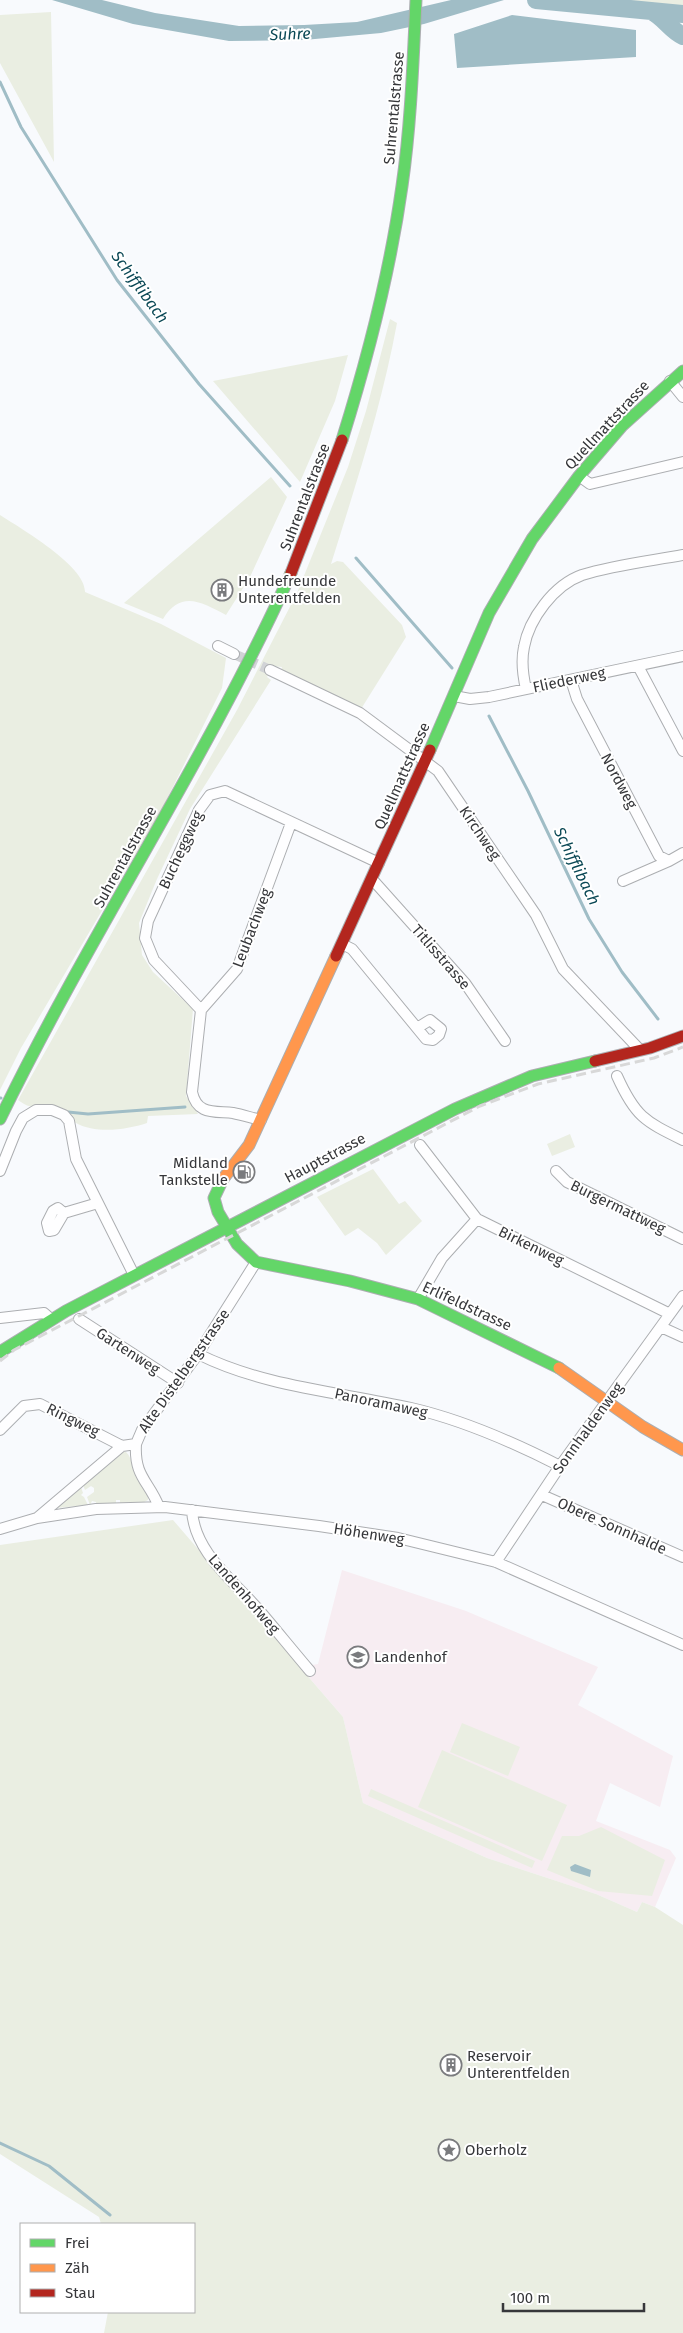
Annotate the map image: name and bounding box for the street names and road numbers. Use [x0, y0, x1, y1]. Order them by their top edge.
street label: Suhrentalstrasse [380, 51, 408, 165]
street label: Quellmattstrasse [561, 377, 653, 473]
street label: Suhrentalstrasse [276, 441, 334, 553]
street label: Fliederweg [531, 663, 607, 696]
street label: Quellmattstrasse [370, 720, 434, 832]
street label: Nordweg [597, 750, 641, 812]
street label: Suhrentalstrasse [90, 803, 160, 911]
street label: Kirchweg [455, 803, 505, 864]
street label: Bucheggweg [155, 808, 207, 892]
street label: Leubachweg [229, 886, 275, 970]
street label: Titlisstrasse [408, 921, 474, 993]
street label: Hauptstrasse [281, 1129, 369, 1187]
street label: Burgermattweg [568, 1176, 669, 1238]
street label: Birkenweg [495, 1222, 567, 1270]
street label: Erlifeldstrasse [420, 1277, 514, 1335]
street label: Alte Distelbergstrasse [134, 1306, 234, 1436]
street label: Gartenweg [93, 1324, 163, 1378]
street label: Sonnhaldenweg [549, 1379, 627, 1477]
street label: Panoramaweg [333, 1384, 429, 1422]
street label: Ringweg [44, 1399, 103, 1441]
street label: Obere Sonnhalde [555, 1494, 669, 1558]
street label: Höhenweg [332, 1520, 406, 1549]
street label: Landenhofweg [205, 1551, 284, 1638]

